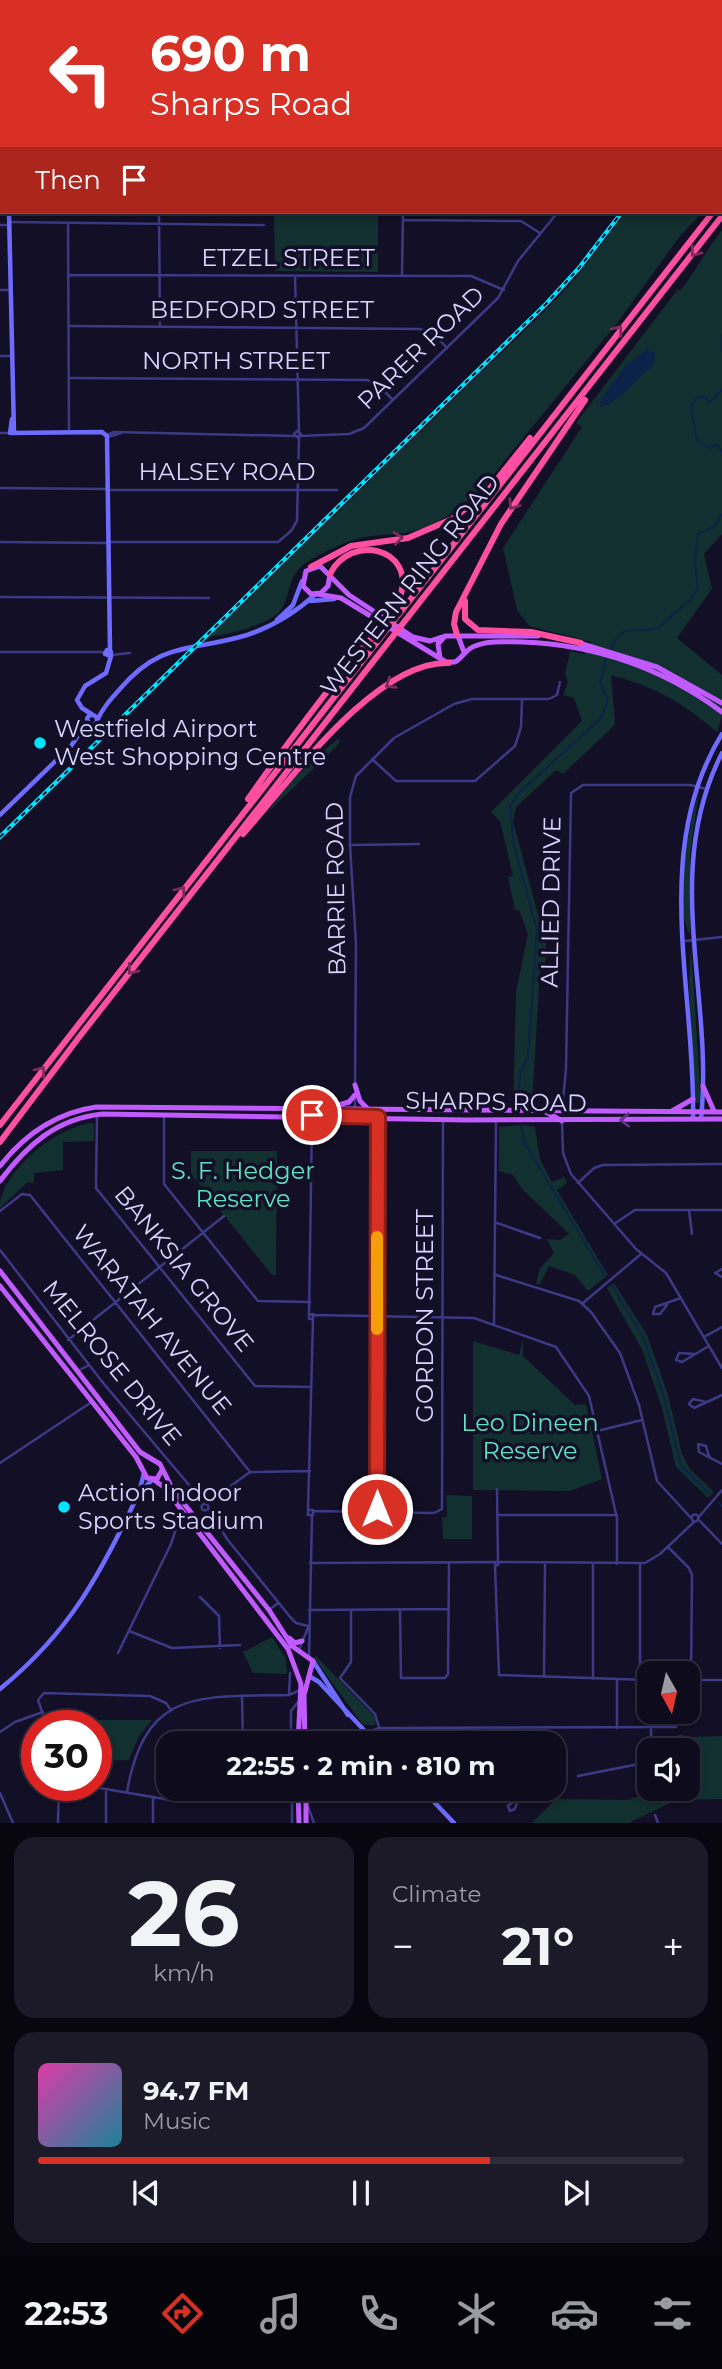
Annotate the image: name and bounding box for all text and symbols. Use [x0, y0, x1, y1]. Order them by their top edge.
text: 690 m [150, 24, 311, 83]
icon: left [35, 28, 126, 119]
text: Sharps Road [150, 84, 352, 123]
icon: arrive [115, 161, 153, 199]
text: Then [35, 164, 101, 196]
street label: ETZEL STREET [201, 243, 375, 272]
one-way arrow [691, 245, 703, 257]
street label: PARER ROAD [351, 280, 490, 415]
street label: BEDFORD STREET [150, 295, 374, 324]
one-way arrow [609, 326, 622, 338]
street label: NORTH STREET [142, 346, 330, 375]
street label: HALSEY ROAD [138, 457, 316, 486]
street label: WESTERN RING ROAD [314, 468, 505, 701]
one-way arrow [509, 497, 522, 510]
one-way arrow [392, 531, 404, 546]
one-way arrow [385, 676, 398, 689]
place label: Westfield Airport West Shopping Centre [54, 714, 326, 771]
marker: Westfield Airport West Shopping Centre [32, 735, 48, 751]
street label: BARRIE ROAD [319, 802, 352, 976]
street label: ALLIED DRIVE [535, 816, 566, 988]
one-way arrow [173, 887, 186, 899]
one-way arrow [127, 962, 140, 974]
one-way arrow [32, 1066, 45, 1078]
pin [282, 1085, 342, 1145]
street label: SHARPS ROAD [405, 1085, 587, 1118]
icon: arrive [293, 1096, 331, 1134]
one-way arrow [619, 1112, 630, 1128]
park label: S. F. Hedger Reserve [171, 1156, 315, 1213]
street label: BANKSIA GROVE [109, 1180, 260, 1357]
street label: GORDON STREET [410, 1209, 439, 1423]
street label: WARATAH AVENUE [67, 1219, 238, 1421]
street label: MELROSE DRIVE [37, 1274, 188, 1451]
park label: Leo Dineen Reserve [461, 1408, 599, 1465]
position arrow [340, 1472, 414, 1546]
place label: Action Indoor Sports Stadium [78, 1478, 264, 1535]
marker: Action Indoor Sports Stadium [56, 1499, 72, 1515]
north arrow [637, 1661, 700, 1724]
map controls [637, 1661, 700, 1801]
speed limit sign: 30 [21, 1710, 112, 1801]
button: sound [637, 1738, 700, 1801]
text: 22:55 · 2 min · 810 m [227, 1750, 495, 1782]
text: 26 [128, 1858, 240, 1969]
text: Climate [392, 1880, 481, 1908]
text: 21° [502, 1915, 574, 1978]
text: − [392, 1923, 414, 1970]
text: + [662, 1923, 684, 1970]
text: km/h [153, 1959, 215, 1987]
text: 94.7 FM [143, 2075, 249, 2107]
text: Music [143, 2107, 211, 2135]
icon: previous [127, 2174, 165, 2212]
icon: pause [342, 2174, 380, 2212]
icon: next [557, 2174, 595, 2212]
icon: directions [158, 2289, 207, 2338]
icon: music [256, 2289, 305, 2338]
icon: phone [354, 2289, 403, 2338]
icon: climate [452, 2289, 501, 2338]
icon: car [550, 2289, 599, 2338]
icon: filters [648, 2289, 697, 2338]
text: 22:53 [25, 2294, 109, 2333]

